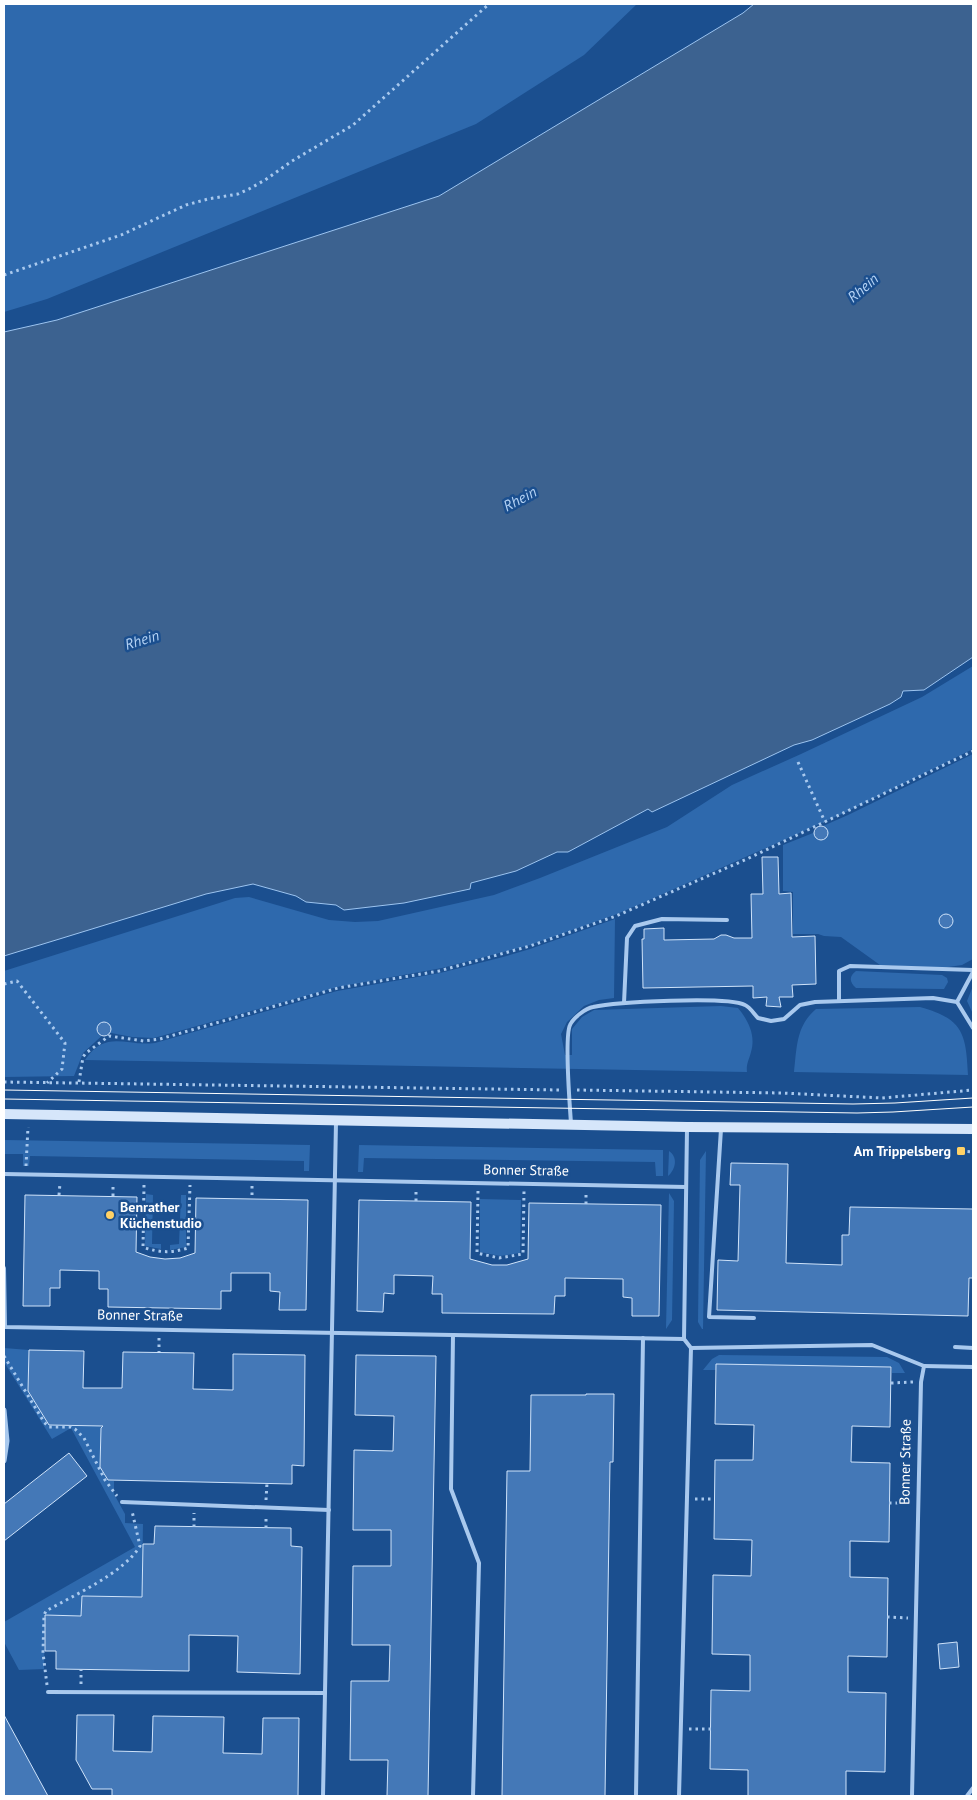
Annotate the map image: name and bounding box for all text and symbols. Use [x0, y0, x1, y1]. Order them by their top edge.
water label: Rhein [843, 269, 882, 306]
water label: Rhein [500, 482, 540, 515]
water label: Rhein [122, 625, 162, 654]
place label: Am Trippelsberg [854, 1142, 951, 1160]
marker: Am Trippelsberg [955, 1145, 967, 1157]
street label: Bonner Straße [483, 1160, 569, 1180]
place label: Benrather Küchenstudio [120, 1198, 202, 1232]
marker: Benrather Küchenstudio [104, 1209, 116, 1221]
street label: Bonner Straße [97, 1305, 183, 1325]
street label: Bonner Straße [895, 1419, 915, 1505]

